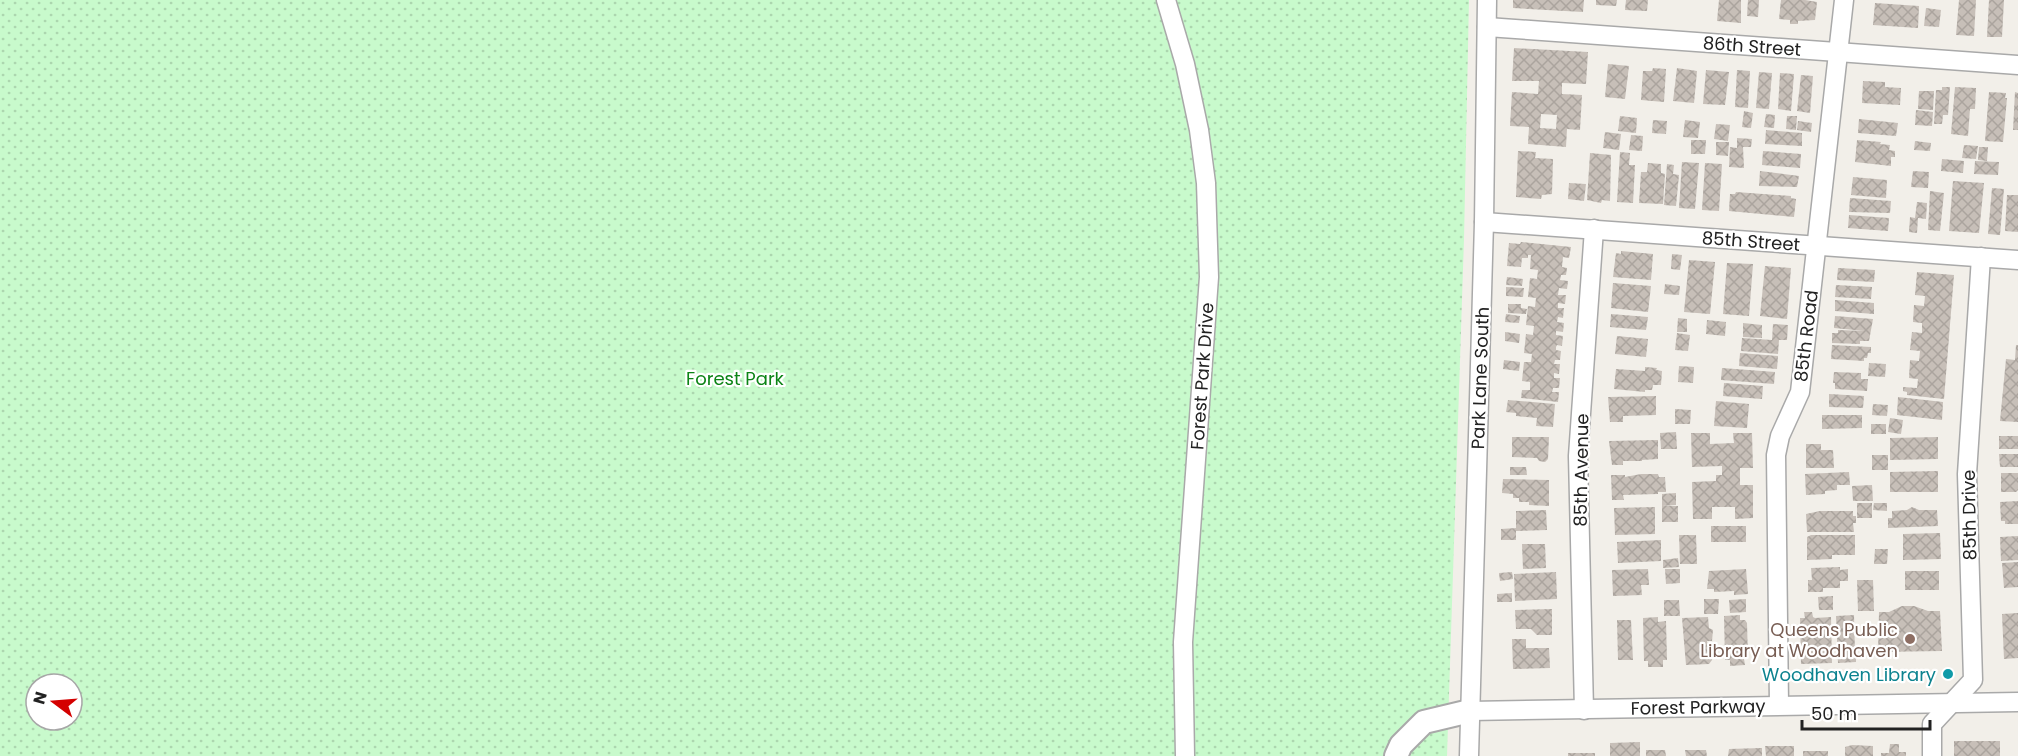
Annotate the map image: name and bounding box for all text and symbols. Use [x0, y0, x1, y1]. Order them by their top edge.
street label: 86th Street [1702, 30, 1802, 62]
street label: 85th Street [1701, 225, 1801, 257]
street label: 85th Road [1788, 289, 1824, 383]
street label: Forest Park Drive [1184, 301, 1220, 451]
street label: Park Lane South [1465, 306, 1495, 450]
park label: Forest Park [686, 366, 785, 391]
street label: 85th Avenue [1568, 413, 1594, 527]
street label: 85th Drive [1956, 469, 1982, 561]
place label: Queens Public Library at Woodhaven [1700, 617, 1898, 663]
marker: Queens Public Library at Woodhaven [1903, 632, 1917, 646]
place label: Woodhaven Library [1762, 662, 1936, 687]
marker: Woodhaven Library [1941, 667, 1955, 681]
north arrow [24, 672, 84, 732]
text: N [27, 689, 53, 707]
street label: Forest Parkway [1630, 693, 1766, 721]
scale bar [1802, 693, 1930, 731]
text: 50 m [1811, 701, 1857, 726]

